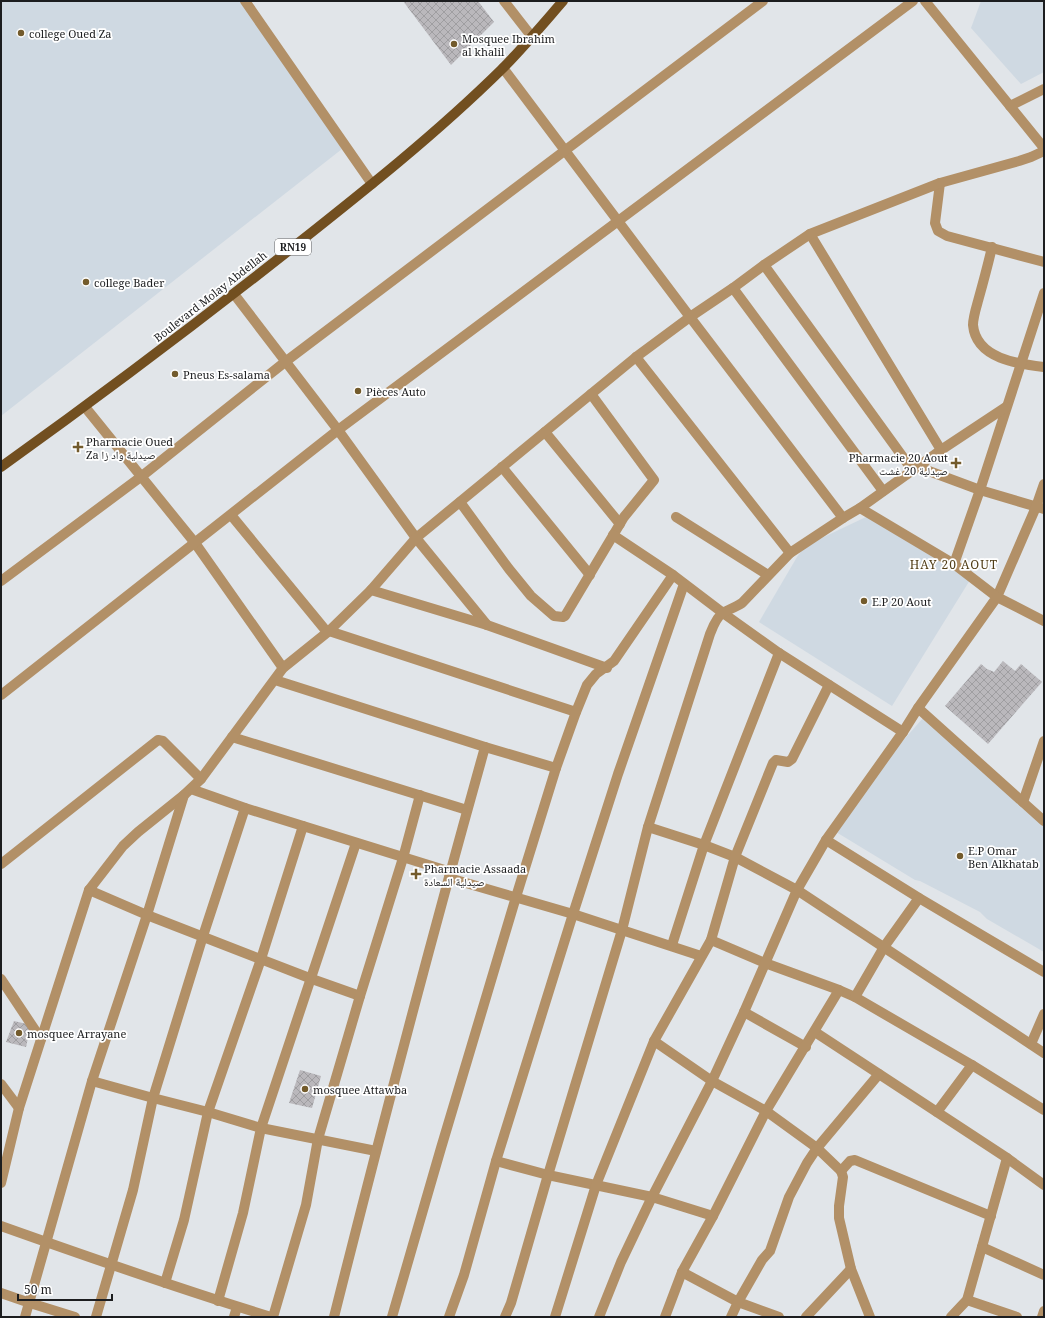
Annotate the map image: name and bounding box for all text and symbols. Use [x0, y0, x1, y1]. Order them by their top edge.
place label: college Oued Za [29, 26, 111, 41]
marker: college Oued Za [16, 28, 26, 38]
place label: Mosquee Ibrahim al khalil [462, 31, 555, 59]
marker: Mosquee Ibrahim al khalil [449, 39, 459, 49]
road number: RN19 [275, 239, 311, 255]
street label: Boulevard Molay Abdellah [150, 247, 270, 345]
place label: college Bader [94, 275, 165, 290]
marker: college Bader [81, 277, 91, 287]
place label: Pneus Es-salama [183, 367, 270, 382]
marker: Pneus Es-salama [170, 369, 180, 379]
place label: Pièces Auto [366, 384, 426, 399]
marker: Pièces Auto [353, 386, 363, 396]
place label: Pharmacie Oued Za صيدلية واد زا [86, 434, 173, 462]
marker: Pharmacie Oued Za صيدلية واد زا [73, 442, 83, 452]
place label: Pharmacie 20 Aout صيدلية 20 غشت [849, 450, 948, 478]
marker: Pharmacie 20 Aout صيدلية 20 غشت [951, 458, 961, 468]
district label: HAY 20 AOUT [910, 556, 998, 573]
place label: E.P 20 Aout [872, 594, 931, 609]
marker: E.P 20 Aout [859, 596, 869, 606]
place label: E.P Omar Ben Alkhatab [968, 843, 1039, 871]
marker: E.P Omar Ben Alkhatab [955, 851, 965, 861]
place label: Pharmacie Assaada صيدلية السعادة [424, 861, 526, 889]
marker: Pharmacie Assaada صيدلية السعادة [411, 869, 421, 879]
place label: mosquee Arrayane [27, 1026, 126, 1041]
marker: mosquee Arrayane [14, 1028, 24, 1038]
place label: mosquee Attawba [313, 1082, 407, 1097]
marker: mosquee Attawba [300, 1084, 310, 1094]
scale bar [18, 1276, 112, 1302]
text: 50 m [24, 1281, 52, 1298]

